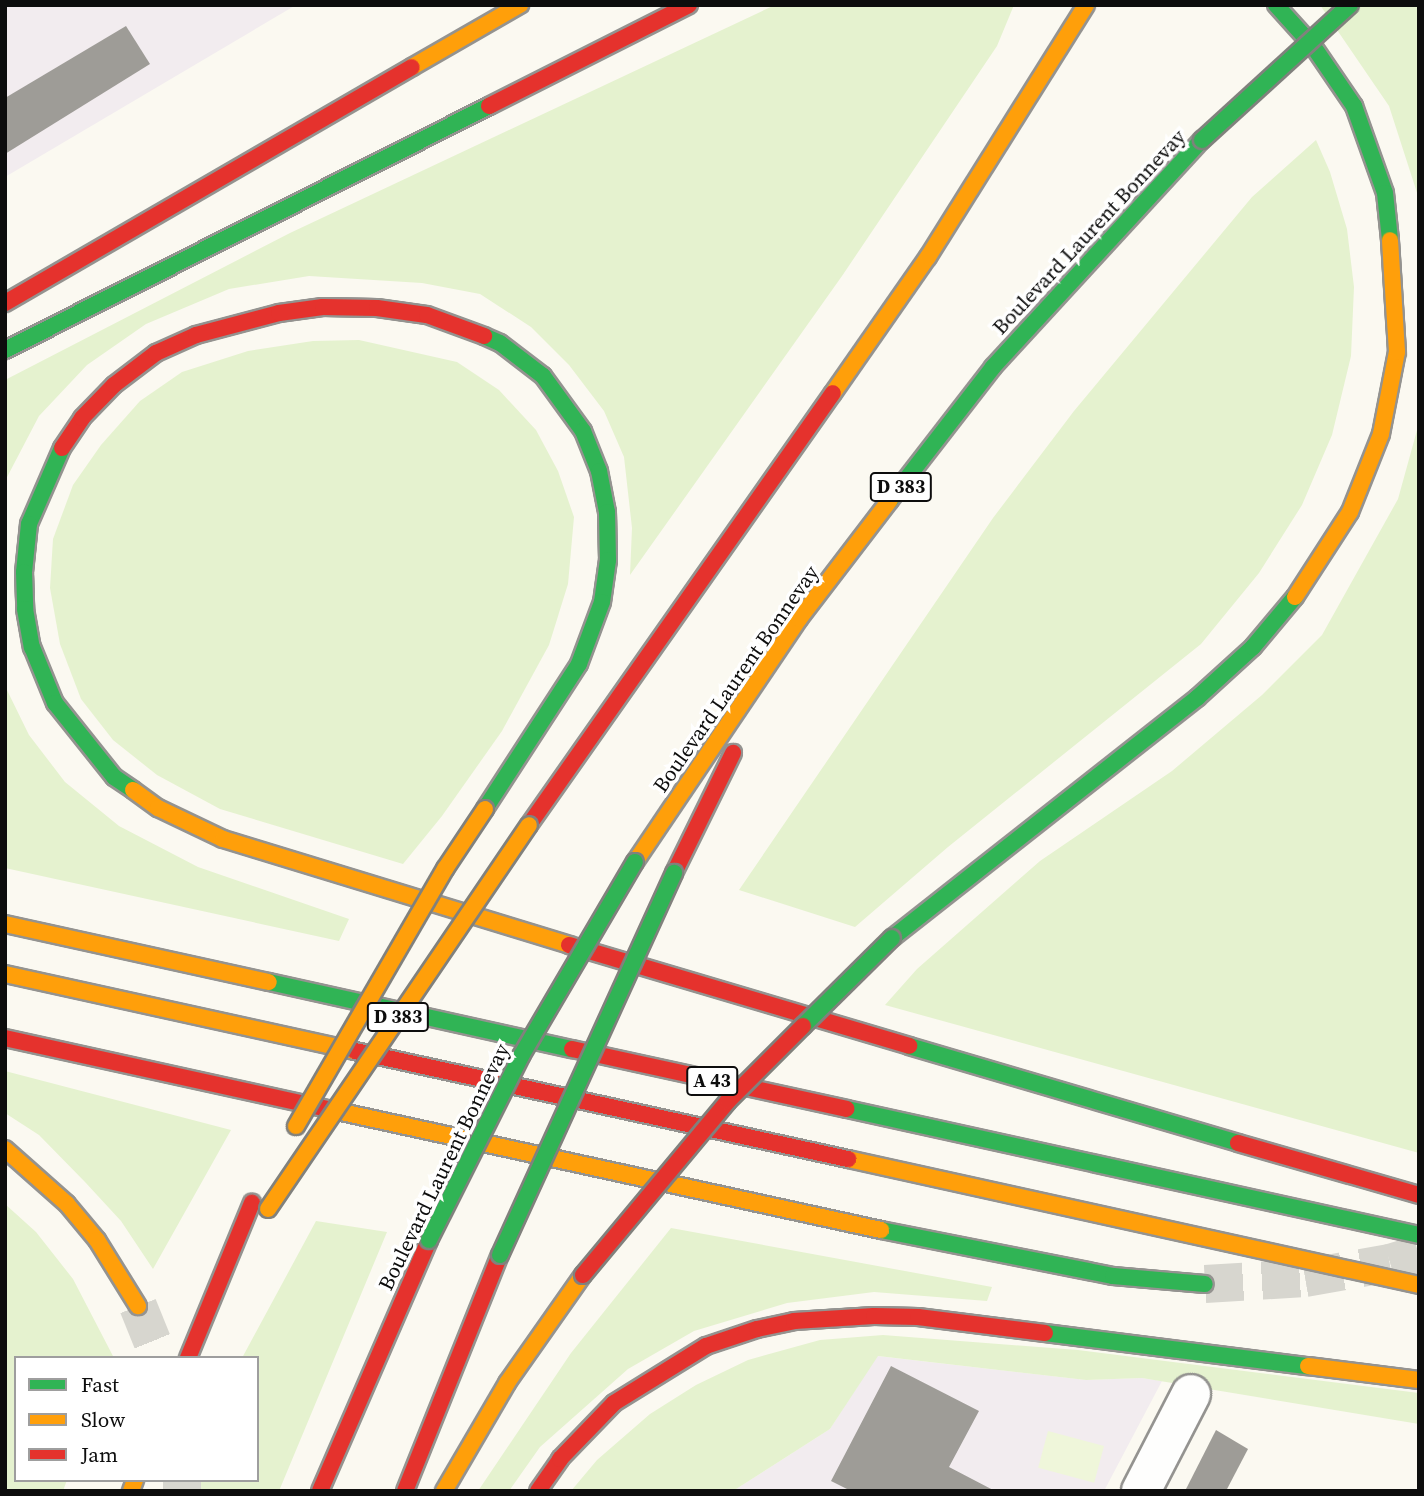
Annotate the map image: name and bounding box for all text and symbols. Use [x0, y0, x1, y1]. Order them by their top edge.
street label: Boulevard Laurent Bonnevay [987, 124, 1191, 340]
road number: D 383 [870, 472, 932, 502]
street label: Boulevard Laurent Bonnevay [648, 561, 824, 797]
road number: D 383 [366, 1001, 430, 1032]
street label: Boulevard Laurent Bonnevay [373, 1040, 515, 1294]
road number: A 43 [686, 1065, 738, 1096]
legend [14, 1356, 259, 1482]
text: Fast [81, 1370, 119, 1399]
text: Slow [81, 1405, 125, 1434]
text: Jam [81, 1440, 118, 1469]

